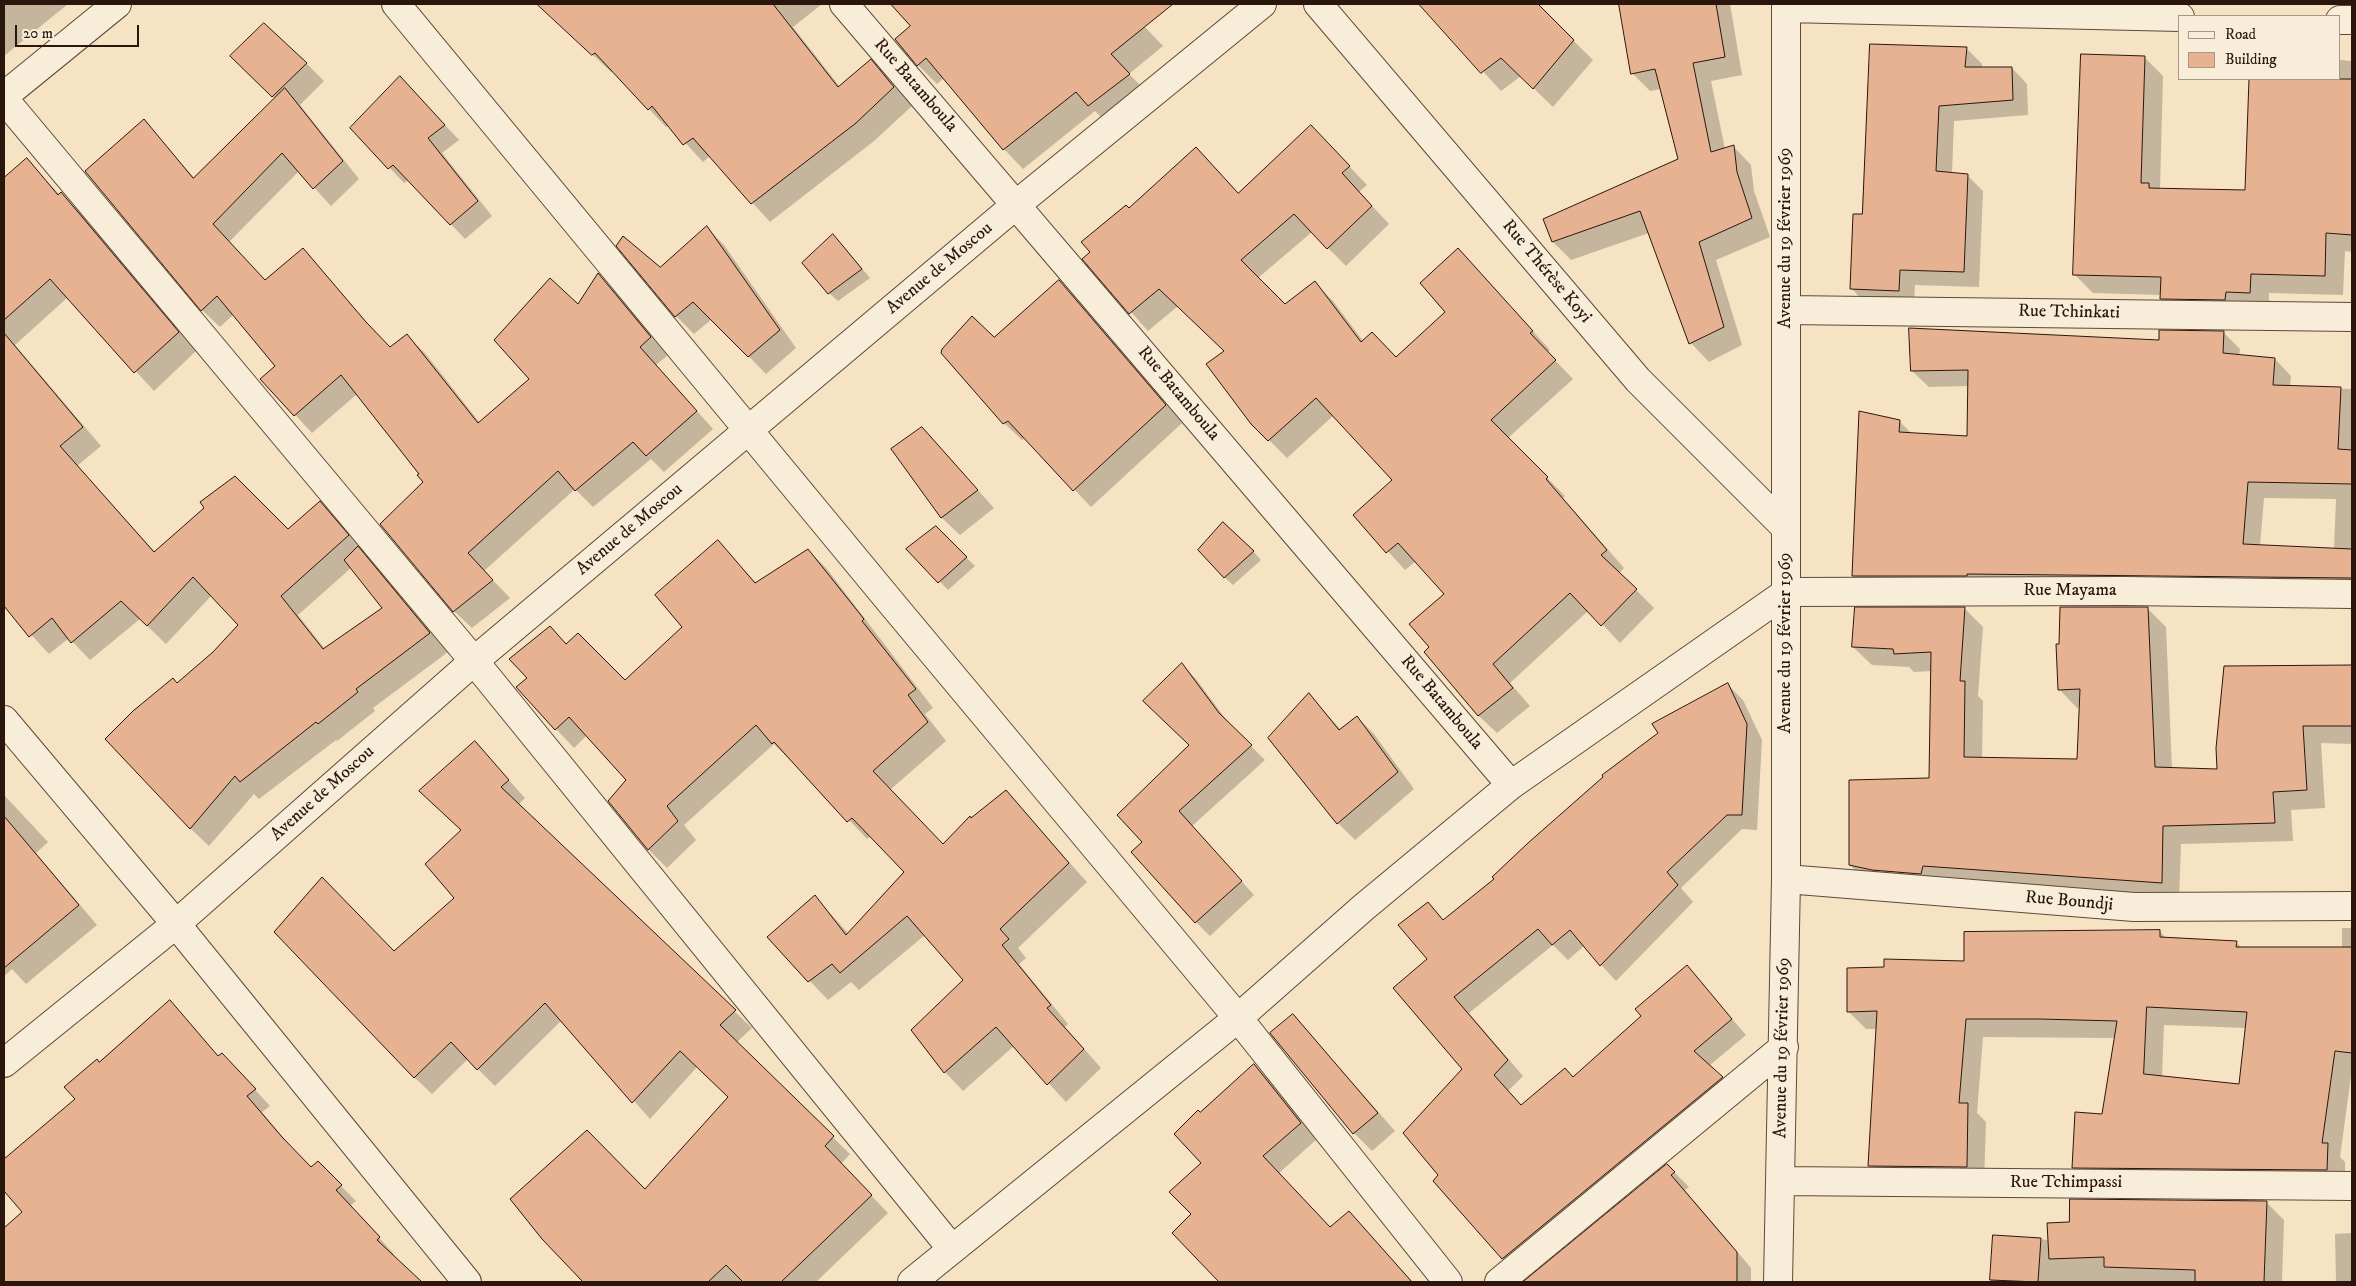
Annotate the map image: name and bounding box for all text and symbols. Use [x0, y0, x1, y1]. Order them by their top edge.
scale bar [18, 15, 141, 47]
legend [2178, 15, 2341, 80]
text: 20 m [23, 24, 53, 43]
text: Road [2225, 25, 2256, 44]
street label: Rue Batamboula [869, 35, 961, 137]
text: Building [2225, 50, 2277, 69]
street label: Avenue du 19 février 1969 [1775, 148, 1797, 328]
street label: Rue Thérèse Koyi [1496, 216, 1596, 328]
street label: Avenue de Moscou [882, 218, 998, 320]
street label: Rue Tchinkati [2018, 301, 2120, 325]
street label: Rue Batamboula [1132, 342, 1224, 446]
street label: Avenue de Moscou [572, 479, 688, 581]
street label: Avenue du 19 février 1969 [1775, 553, 1797, 733]
street label: Rue Mayama [2023, 580, 2117, 602]
street label: Rue Batamboula [1395, 651, 1487, 755]
street label: Avenue de Moscou [267, 742, 379, 846]
street label: Rue Boundji [2024, 887, 2114, 917]
street label: Avenue du 19 février 1969 [1771, 957, 1795, 1139]
street label: Rue Tchimpassi [2010, 1172, 2122, 1194]

